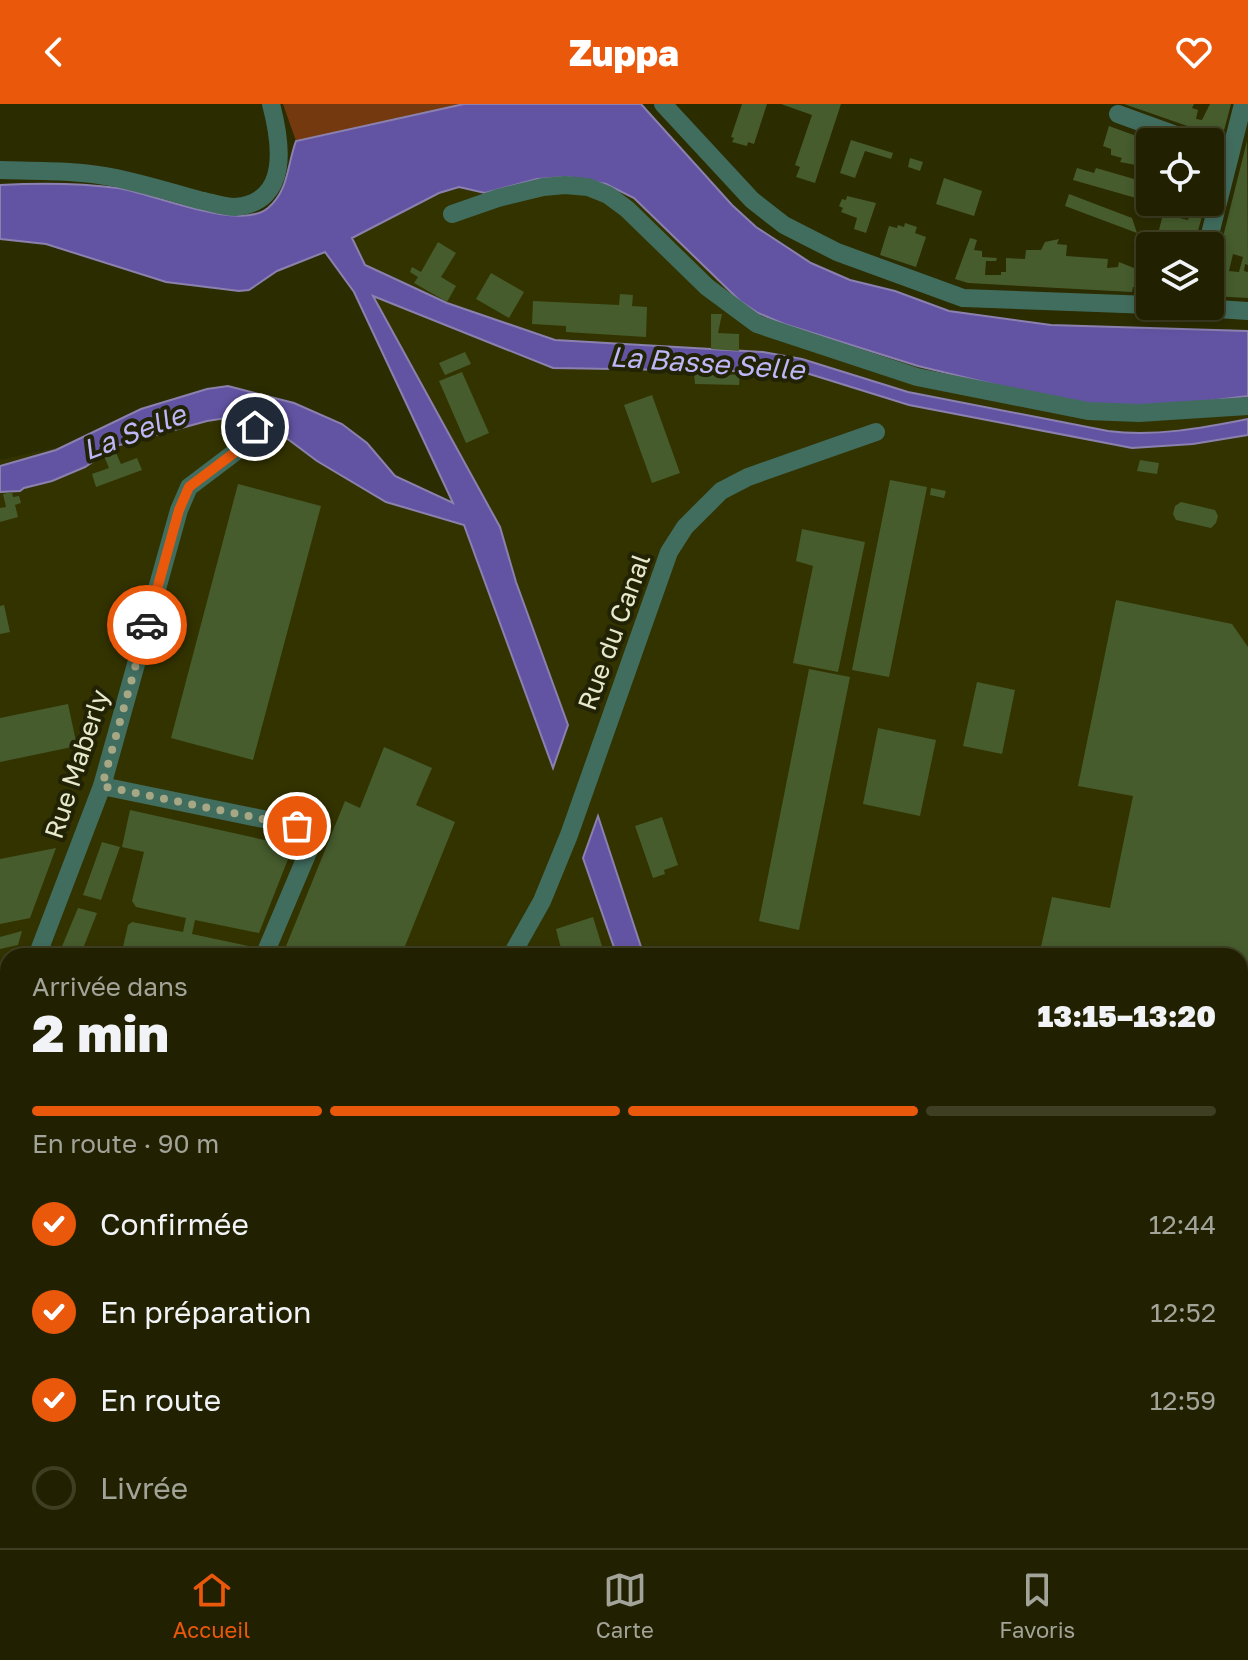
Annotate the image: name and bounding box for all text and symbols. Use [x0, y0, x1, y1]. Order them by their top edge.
icon: back [32, 30, 76, 74]
icon: heart [1172, 30, 1216, 74]
text: Zuppa [569, 31, 679, 74]
map controls [1136, 128, 1224, 320]
button: locate [1136, 128, 1224, 216]
button: layers [1136, 232, 1224, 320]
water label: La Basse Selle [609, 339, 807, 386]
pin [221, 393, 289, 461]
water label: La Selle [78, 396, 191, 466]
icon: home [233, 405, 277, 449]
street label: Rue du Canal [571, 549, 656, 714]
courier [107, 585, 187, 665]
icon: car [125, 603, 169, 647]
street label: Rue Maberly [38, 685, 115, 842]
pin [263, 792, 331, 860]
icon: bag [275, 804, 319, 848]
text: Arrivée dans [32, 971, 188, 1002]
text: 13:15–13:20 [1038, 998, 1216, 1034]
text: 2 min [32, 1001, 169, 1063]
text: En route · 90 m [32, 1128, 219, 1159]
icon: check [32, 1202, 76, 1246]
text: Confirmée [100, 1206, 249, 1242]
text: 12:44 [1149, 1209, 1216, 1240]
icon: check [32, 1290, 76, 1334]
text: En préparation [100, 1294, 311, 1330]
text: 12:52 [1150, 1297, 1216, 1328]
icon: check [32, 1378, 76, 1422]
text: En route [100, 1382, 221, 1418]
text: 12:59 [1150, 1385, 1216, 1416]
text: Livrée [100, 1470, 188, 1506]
tab: Accueil [173, 1568, 250, 1643]
tab: Carte [596, 1568, 654, 1643]
tab: Favoris [999, 1568, 1075, 1643]

